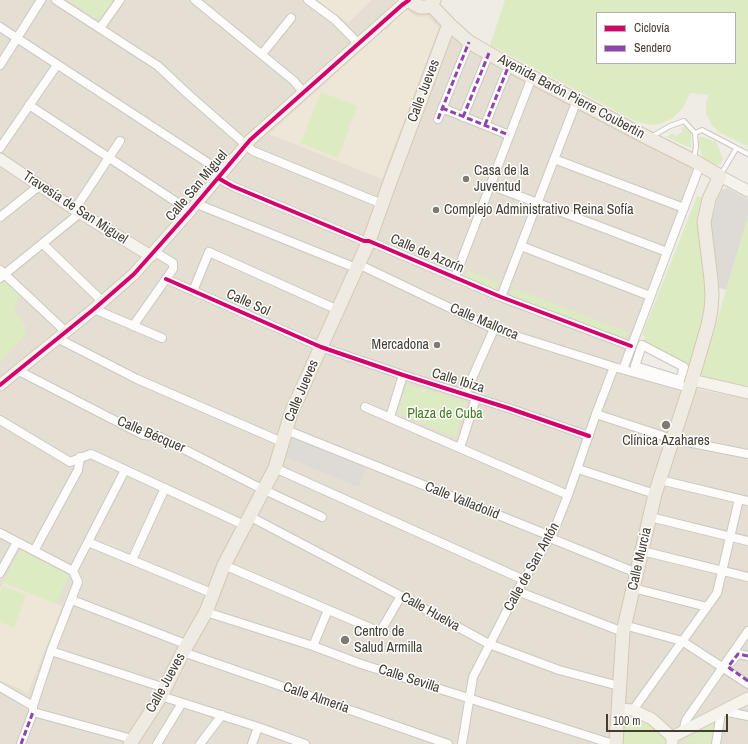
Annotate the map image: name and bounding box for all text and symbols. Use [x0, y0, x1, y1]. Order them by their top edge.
legend [596, 12, 736, 64]
text: Ciclovía [634, 20, 670, 36]
text: Sendero [634, 40, 671, 56]
street label: Avenida Barón Pierre Coubertin [495, 51, 647, 143]
street label: Calle Jueves [404, 57, 444, 125]
street label: Calle San Miguel [162, 147, 232, 225]
place label: Casa de la Juventud [474, 163, 529, 196]
street label: Travesía de San Miguel [19, 168, 131, 248]
marker: Casa de la Juventud [461, 174, 471, 184]
place label: Complejo Administrativo Reina Sofía [444, 202, 634, 218]
marker: Complejo Administrativo Reina Sofía [431, 205, 441, 215]
street label: Calle de Azorín [388, 231, 466, 277]
street label: Calle Sol [224, 286, 272, 320]
street label: Calle Mallorca [447, 300, 521, 344]
place label: Mercadona [372, 337, 429, 353]
marker: Mercadona [432, 340, 442, 350]
street label: Calle Jueves [281, 357, 323, 425]
street label: Calle Ibiza [430, 365, 486, 397]
park label: Plaza de Cuba [407, 406, 483, 422]
street label: Calle Bécquer [115, 413, 187, 457]
marker: Clínica Azahares [660, 419, 672, 431]
place label: Clínica Azahares [622, 433, 710, 449]
street label: Calle Valladolid [422, 478, 502, 524]
street label: Calle de San Antón [501, 520, 563, 614]
street label: Calle Murcia [625, 526, 655, 592]
street label: Calle Huelva [397, 589, 463, 635]
place label: Centro de Salud Armilla [354, 624, 422, 656]
marker: Centro de Salud Armilla [339, 634, 351, 646]
street label: Calle Jueves [143, 650, 189, 716]
street label: Calle Sevilla [376, 661, 442, 697]
street label: Calle Almería [281, 679, 351, 717]
scale bar [608, 706, 730, 732]
text: 100 m [613, 713, 640, 729]

